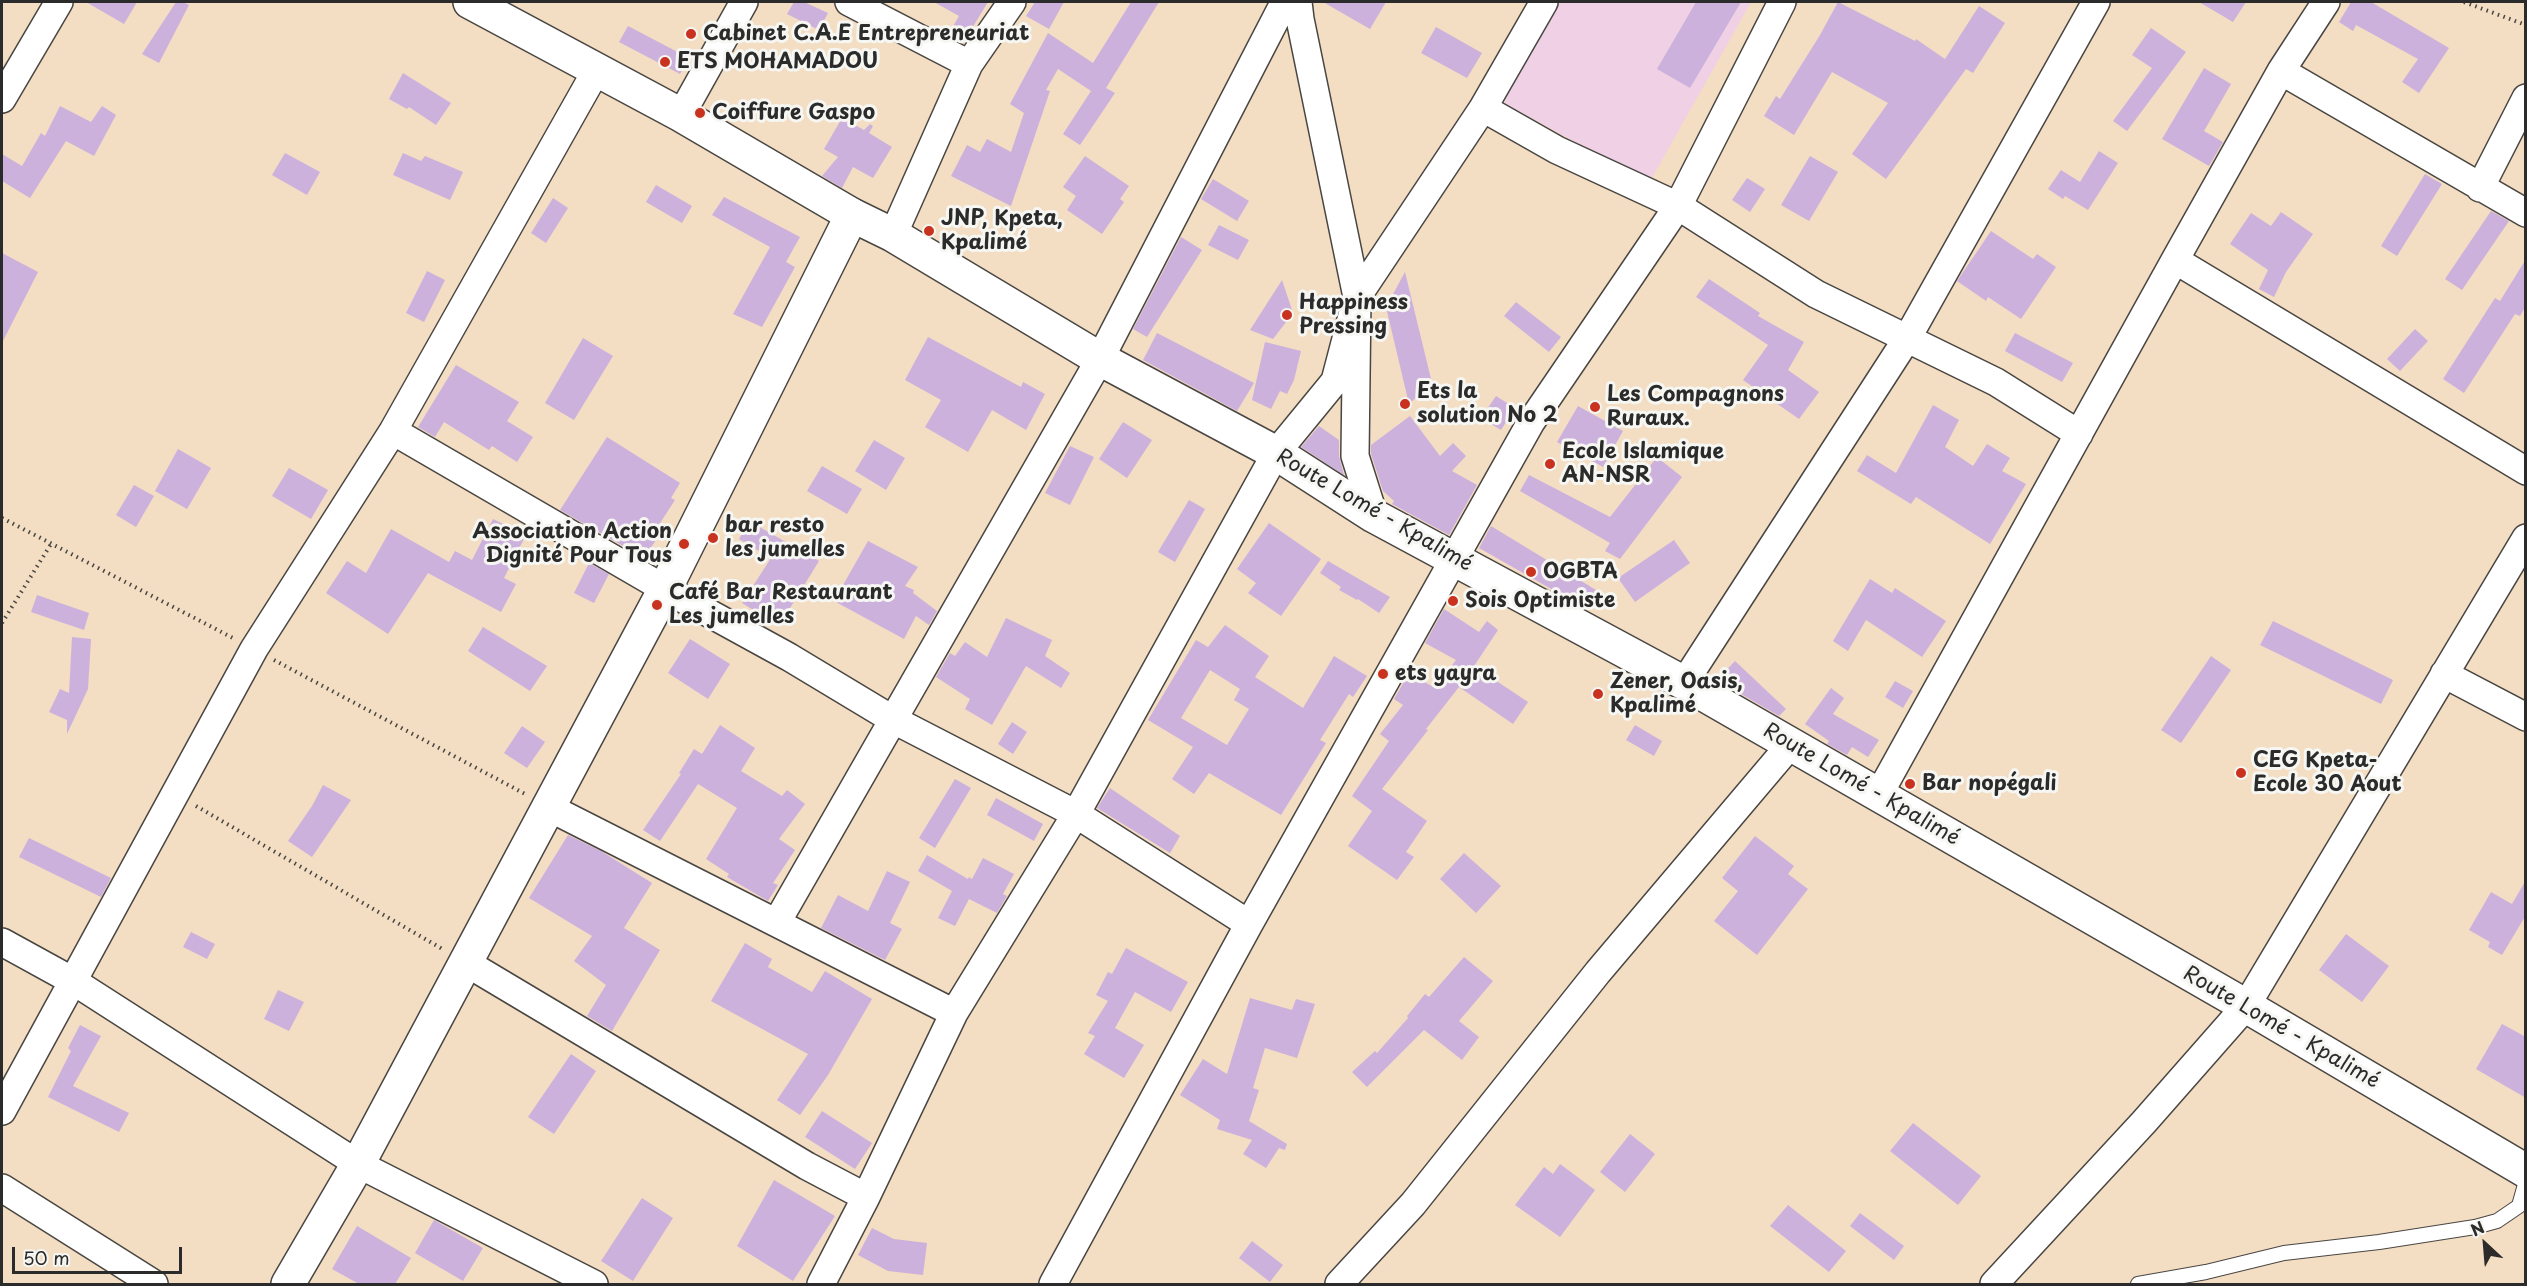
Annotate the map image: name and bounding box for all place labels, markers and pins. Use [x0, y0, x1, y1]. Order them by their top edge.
place label: Cabinet C.A.E Entrepreneuriat [703, 21, 1029, 47]
marker: Cabinet C.A.E Entrepreneuriat [684, 27, 698, 41]
place label: ETS MOHAMADOU [677, 49, 878, 75]
marker: ETS MOHAMADOU [658, 55, 672, 69]
place label: Coiffure Gaspo [712, 100, 875, 126]
marker: Coiffure Gaspo [693, 106, 707, 120]
place label: JNP, Kpeta, Kpalimé [941, 206, 1063, 256]
marker: JNP, Kpeta, Kpalimé [922, 224, 936, 238]
place label: Happiness Pressing [1299, 290, 1408, 340]
marker: Happiness Pressing [1280, 308, 1294, 322]
place label: Ets la solution No 2 [1417, 379, 1557, 429]
place label: Les Compagnons Ruraux. [1607, 382, 1784, 432]
marker: Ets la solution No 2 [1398, 397, 1412, 411]
marker: Les Compagnons Ruraux. [1588, 400, 1602, 414]
place label: Ecole Islamique AN-NSR [1562, 439, 1724, 489]
marker: Ecole Islamique AN-NSR [1543, 457, 1557, 471]
place label: bar resto les jumelles [725, 513, 845, 563]
place label: Association Action Dignité Pour Tous [473, 519, 672, 569]
marker: bar resto les jumelles [706, 531, 720, 545]
marker: Association Action Dignité Pour Tous [677, 537, 691, 551]
place label: OGBTA [1543, 559, 1618, 585]
marker: OGBTA [1524, 565, 1538, 579]
place label: Café Bar Restaurant Les jumelles [669, 580, 893, 630]
place label: Sois Optimiste [1465, 588, 1615, 614]
marker: Sois Optimiste [1446, 594, 1460, 608]
marker: Café Bar Restaurant Les jumelles [650, 598, 664, 612]
place label: ets yayra [1395, 661, 1497, 687]
marker: ets yayra [1376, 667, 1390, 681]
place label: Zener, Oasis, Kpalimé [1610, 669, 1743, 719]
marker: Zener, Oasis, Kpalimé [1591, 687, 1605, 701]
place label: CEG Kpeta- Ecole 30 Aout [2253, 748, 2402, 798]
marker: CEG Kpeta- Ecole 30 Aout [2234, 766, 2248, 780]
place label: Bar nopégali [1922, 771, 2057, 797]
marker: Bar nopégali [1903, 777, 1917, 791]

